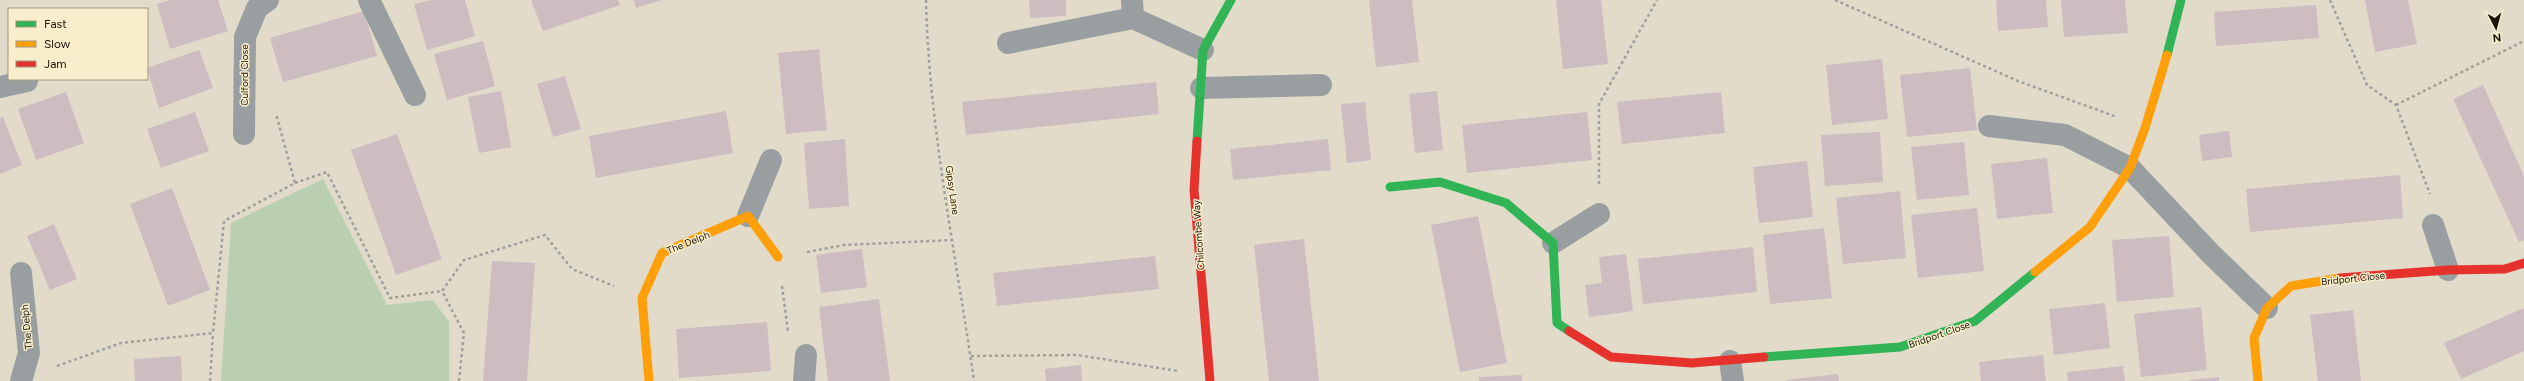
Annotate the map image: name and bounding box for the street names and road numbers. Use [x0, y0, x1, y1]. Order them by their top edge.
street label: Culford Close [238, 44, 251, 106]
street label: Gipsy Lane [943, 165, 962, 216]
street label: Chilcombe Way [1190, 199, 1207, 270]
street label: The Delph [665, 228, 712, 257]
street label: Bridport Close [2320, 269, 2386, 288]
street label: The Delph [18, 304, 35, 350]
street label: Bridport Close [1907, 318, 1972, 351]

